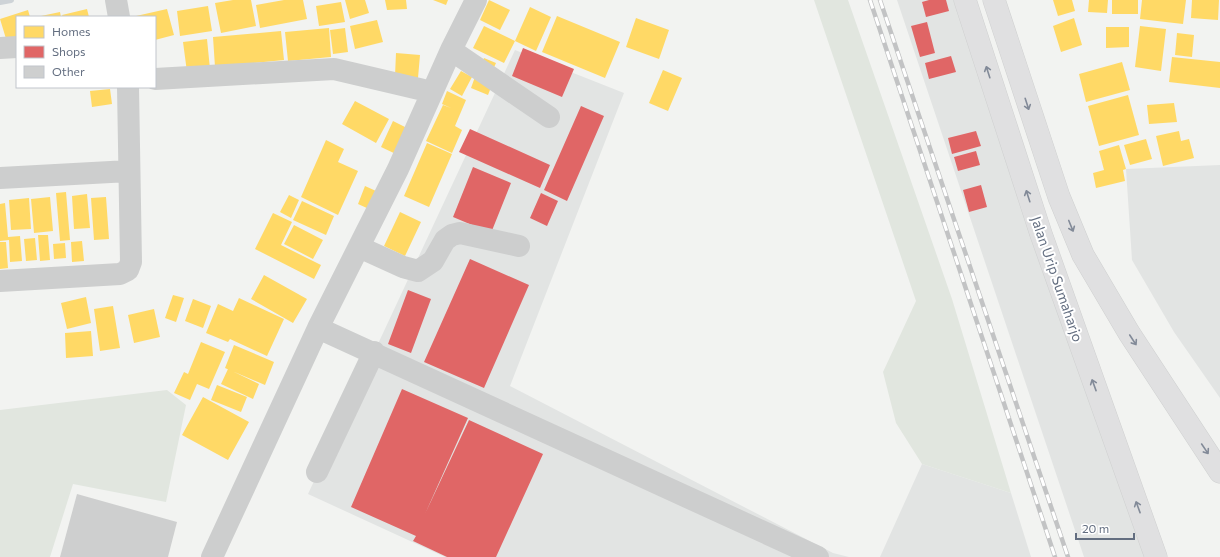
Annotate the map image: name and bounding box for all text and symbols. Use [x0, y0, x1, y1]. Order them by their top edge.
legend [16, 16, 156, 88]
text: Homes [52, 24, 90, 38]
text: Shops [52, 44, 86, 58]
text: Other [52, 64, 85, 78]
one-way arrow [984, 66, 991, 79]
one-way arrow [1024, 98, 1032, 110]
one-way arrow [1024, 190, 1032, 202]
street label: Jalan Urip Sumaharjo [1028, 214, 1087, 344]
one-way arrow [1067, 220, 1075, 232]
one-way arrow [1130, 334, 1138, 346]
one-way arrow [1090, 379, 1098, 391]
one-way arrow [1201, 443, 1209, 455]
one-way arrow [1134, 501, 1141, 514]
scale bar [1076, 515, 1134, 541]
text: 20 m [1082, 521, 1109, 535]

